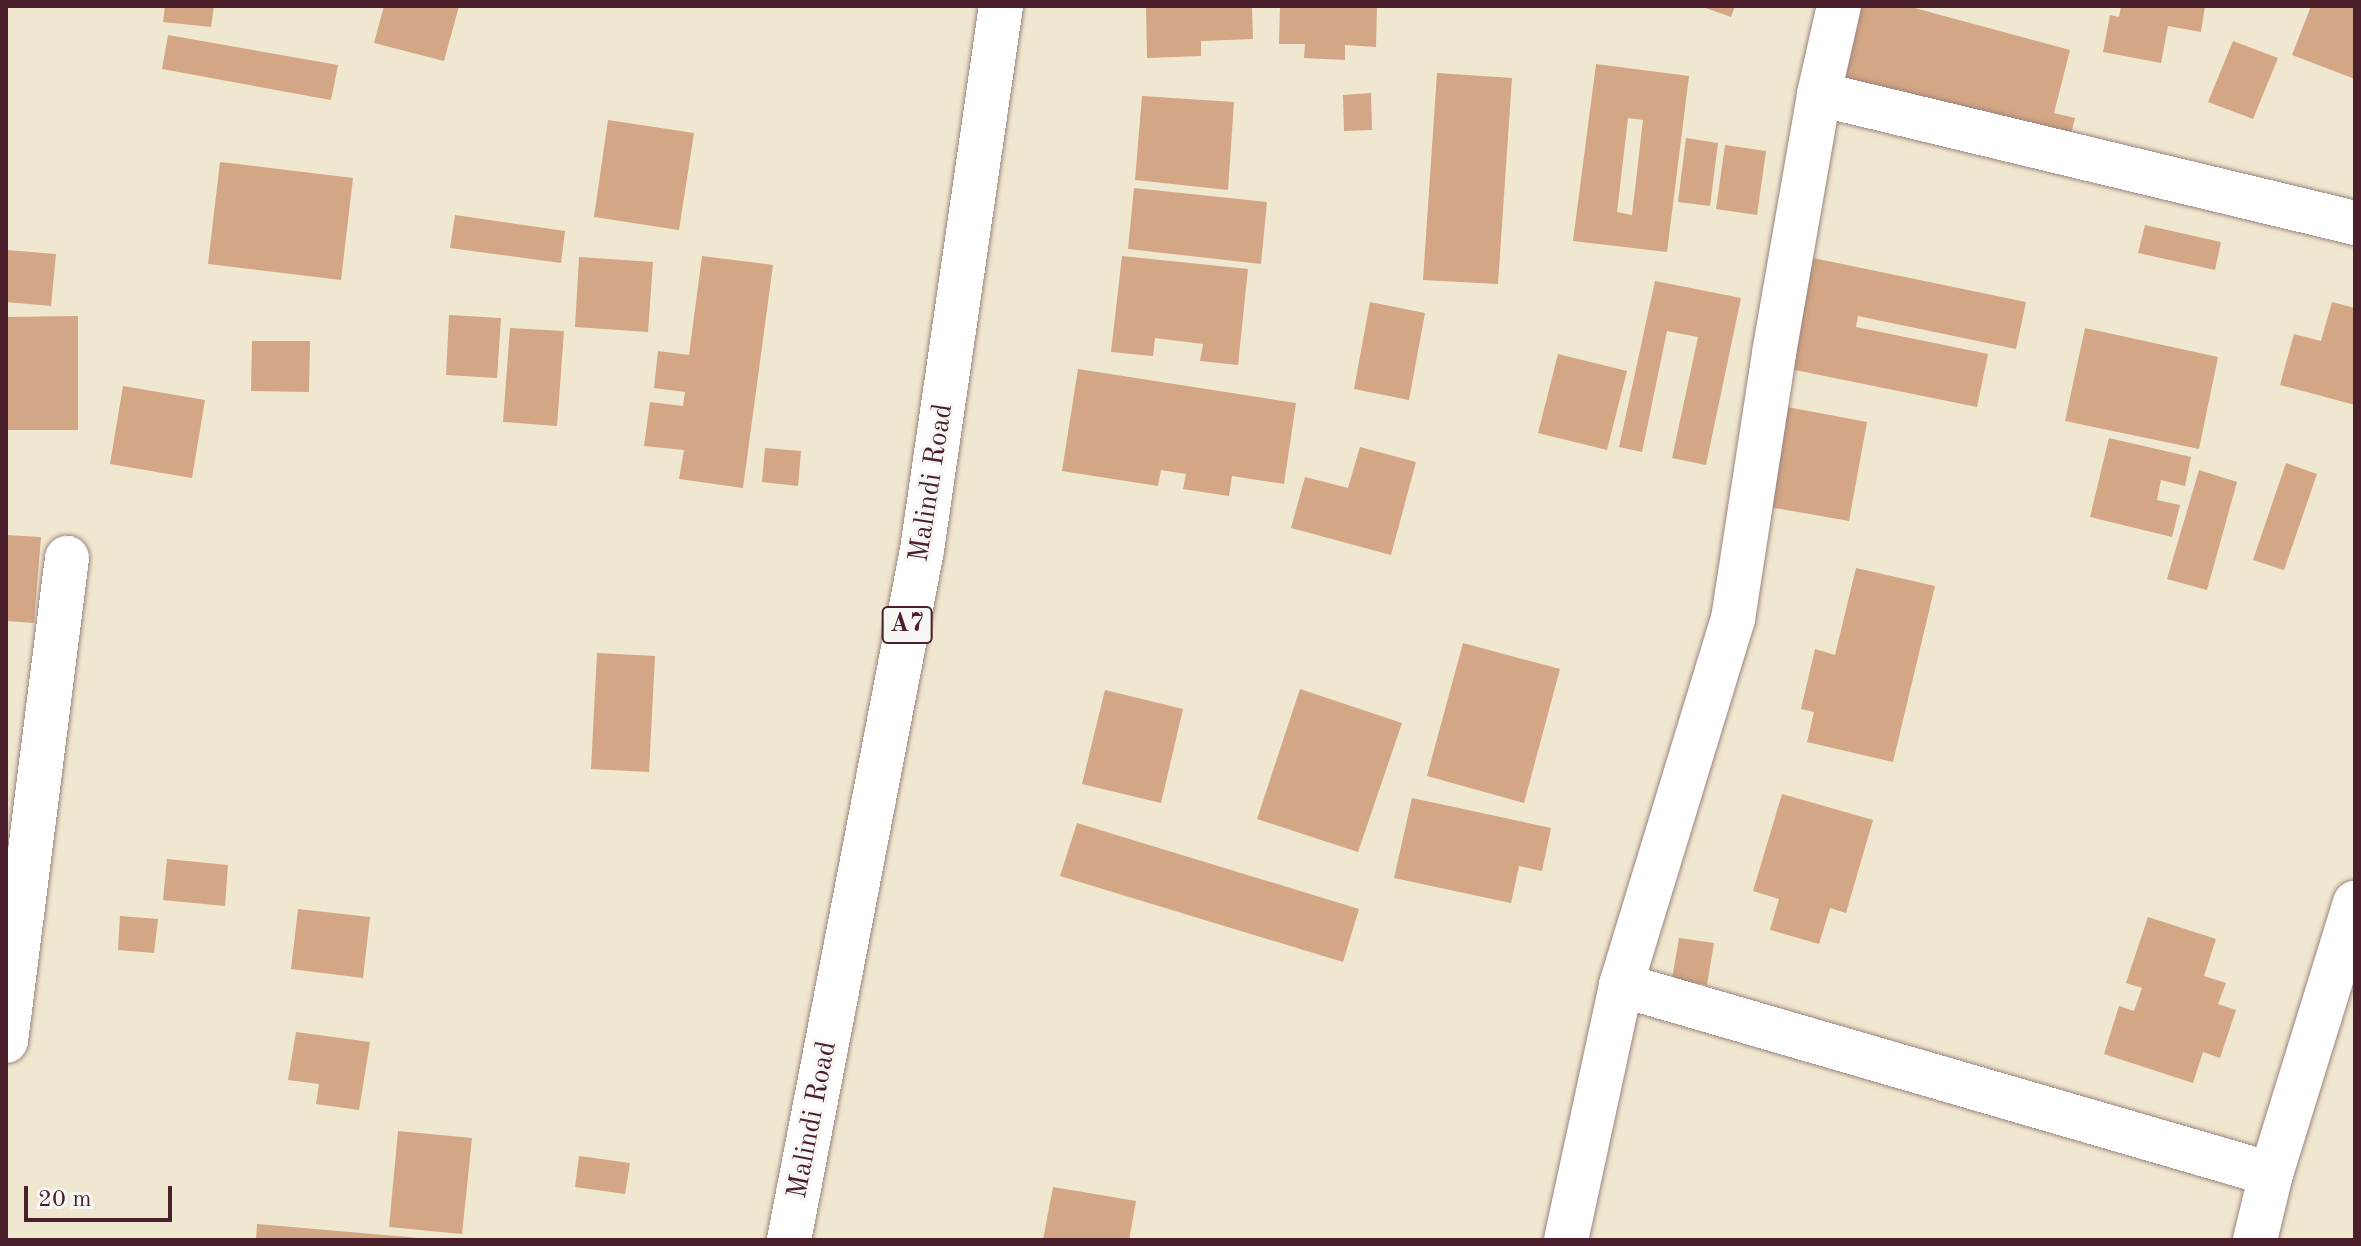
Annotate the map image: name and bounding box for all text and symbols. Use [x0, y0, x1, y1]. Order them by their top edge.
street label: Malindi Road [903, 401, 961, 565]
road number: A7 [881, 603, 933, 647]
street label: Malindi Road [781, 1038, 845, 1202]
scale bar [28, 1170, 176, 1220]
text: 20 m [38, 1188, 92, 1212]

